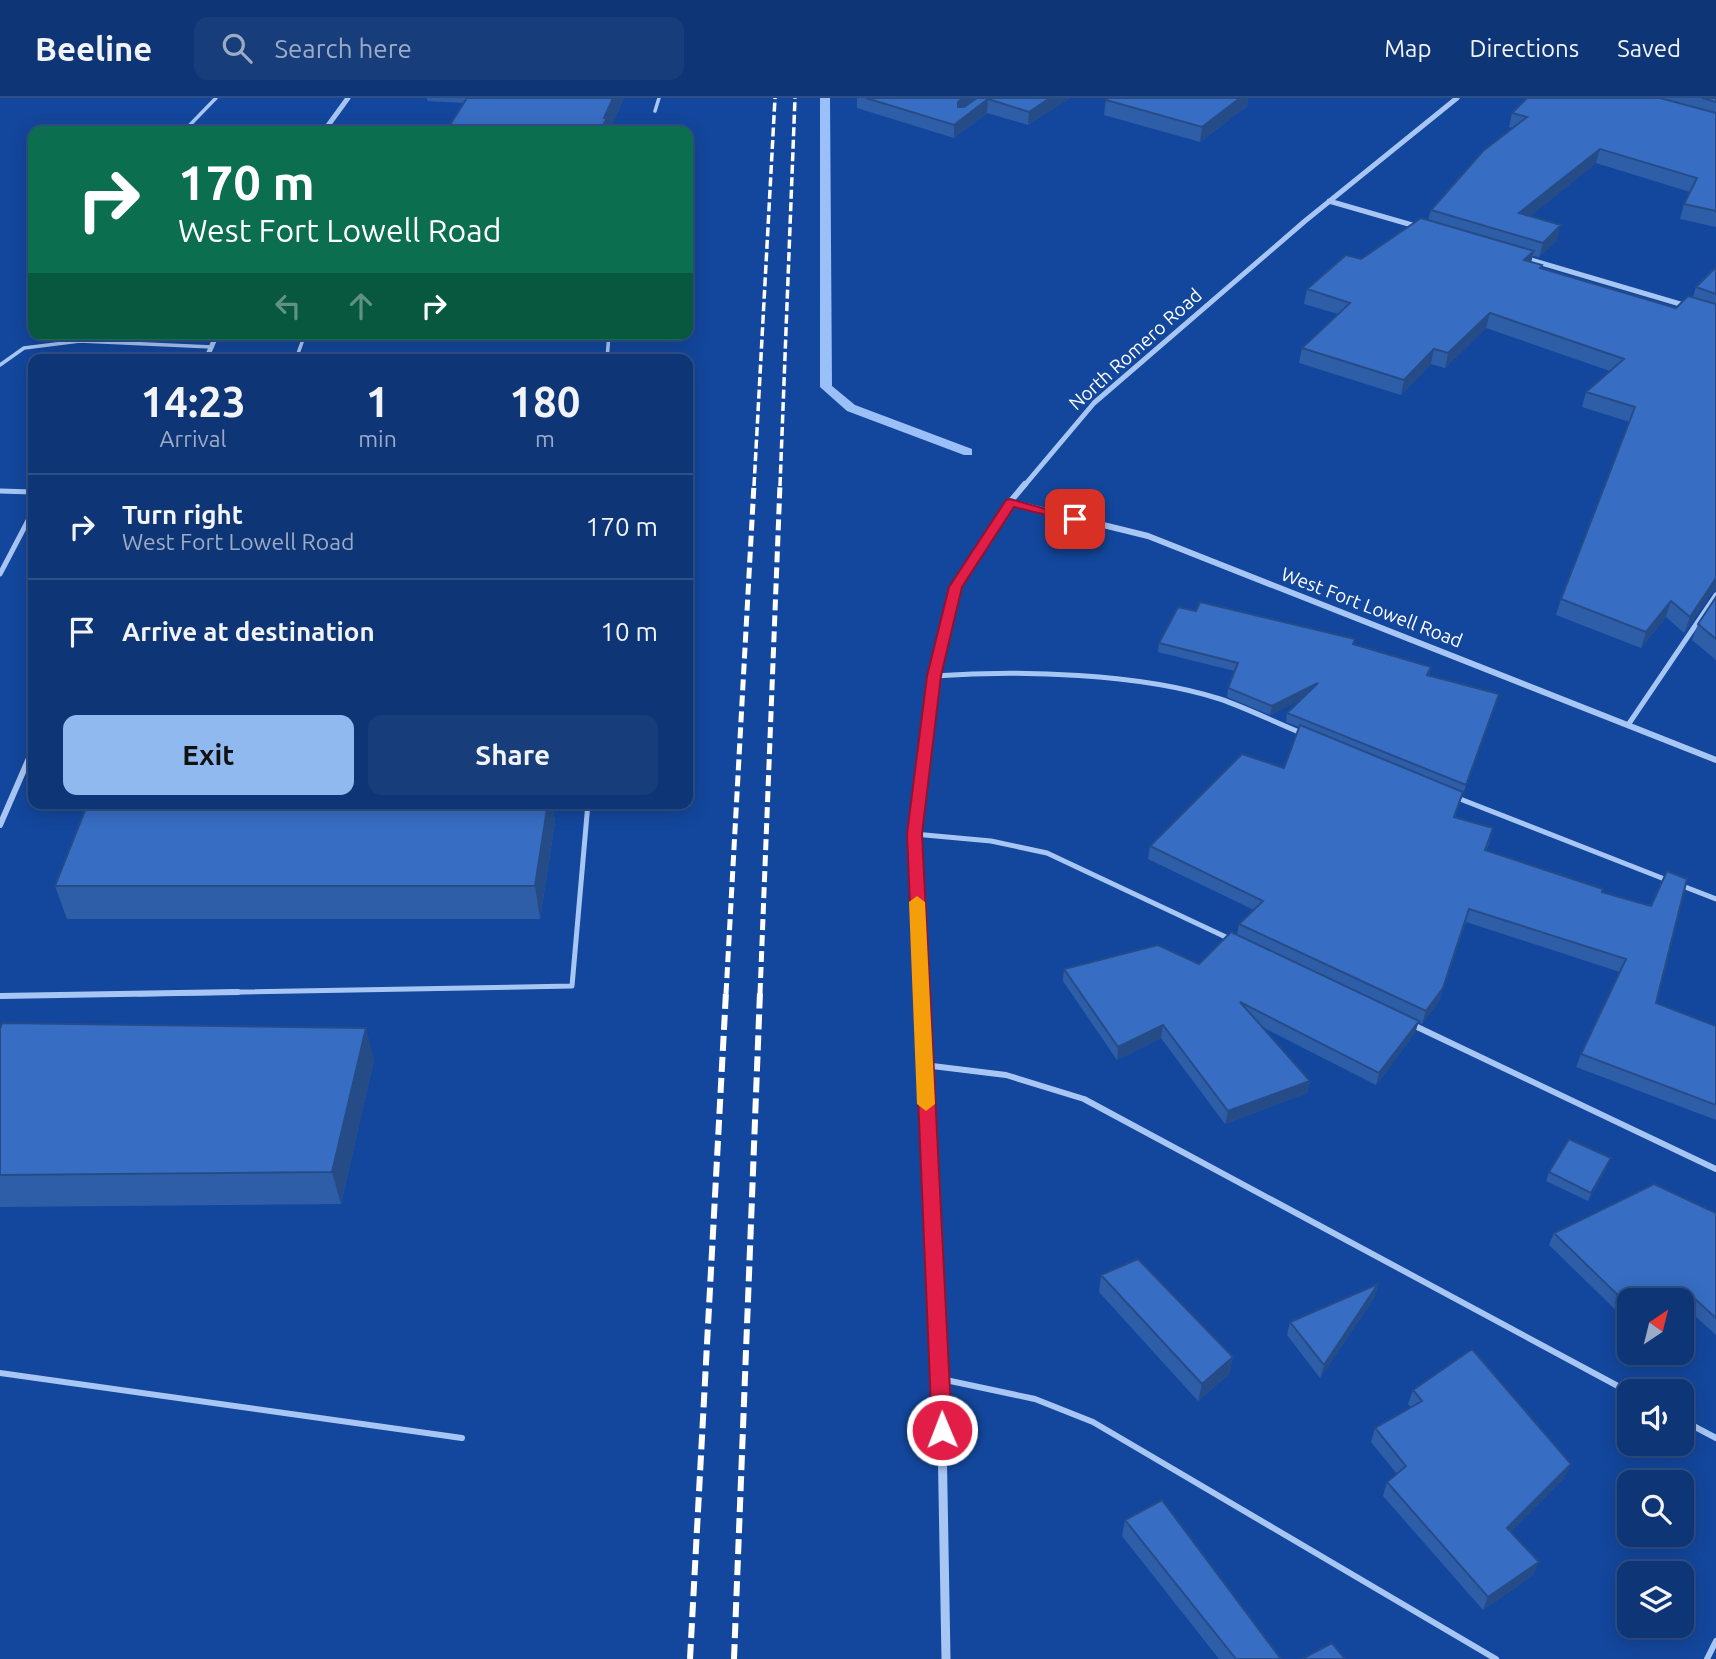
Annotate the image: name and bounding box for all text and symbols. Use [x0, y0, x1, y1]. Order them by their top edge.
search box [194, 17, 684, 80]
icon: search [218, 29, 256, 67]
text: Beeline [35, 30, 152, 67]
text: Search here [274, 34, 412, 63]
text: Map [1384, 35, 1431, 62]
text: Directions [1469, 35, 1579, 62]
text: Saved [1617, 35, 1681, 62]
icon: right [63, 154, 154, 245]
text: 170 m [178, 154, 315, 209]
text: West Fort Lowell Road [178, 212, 501, 248]
street label: North Romero Road [1064, 284, 1206, 414]
icon: left [269, 287, 307, 325]
icon: ahead [342, 287, 380, 325]
icon: right [415, 287, 453, 325]
text: 14:23 [141, 378, 246, 425]
text: 1 [366, 378, 389, 425]
text: 180 [509, 378, 580, 425]
text: Arrival [160, 426, 227, 451]
text: min [358, 426, 397, 451]
text: m [535, 426, 555, 451]
pin [1045, 489, 1105, 549]
text: Turn right [122, 500, 243, 529]
icon: arrive [1056, 500, 1094, 538]
icon: right [63, 508, 101, 546]
text: 170 m [586, 512, 658, 541]
text: West Fort Lowell Road [122, 529, 354, 554]
street label: West Fort Lowell Road [1278, 562, 1466, 652]
icon: arrive [63, 613, 101, 651]
text: Arrive at destination [122, 617, 375, 646]
text: 10 m [600, 617, 658, 646]
button: Exit [63, 715, 354, 795]
button: Share [368, 715, 658, 795]
north arrow [1617, 1288, 1694, 1365]
map controls [1617, 1288, 1694, 1638]
button: sound [1617, 1379, 1694, 1456]
position arrow [905, 1393, 979, 1467]
button: search [1617, 1470, 1694, 1547]
button: layers [1617, 1561, 1694, 1638]

